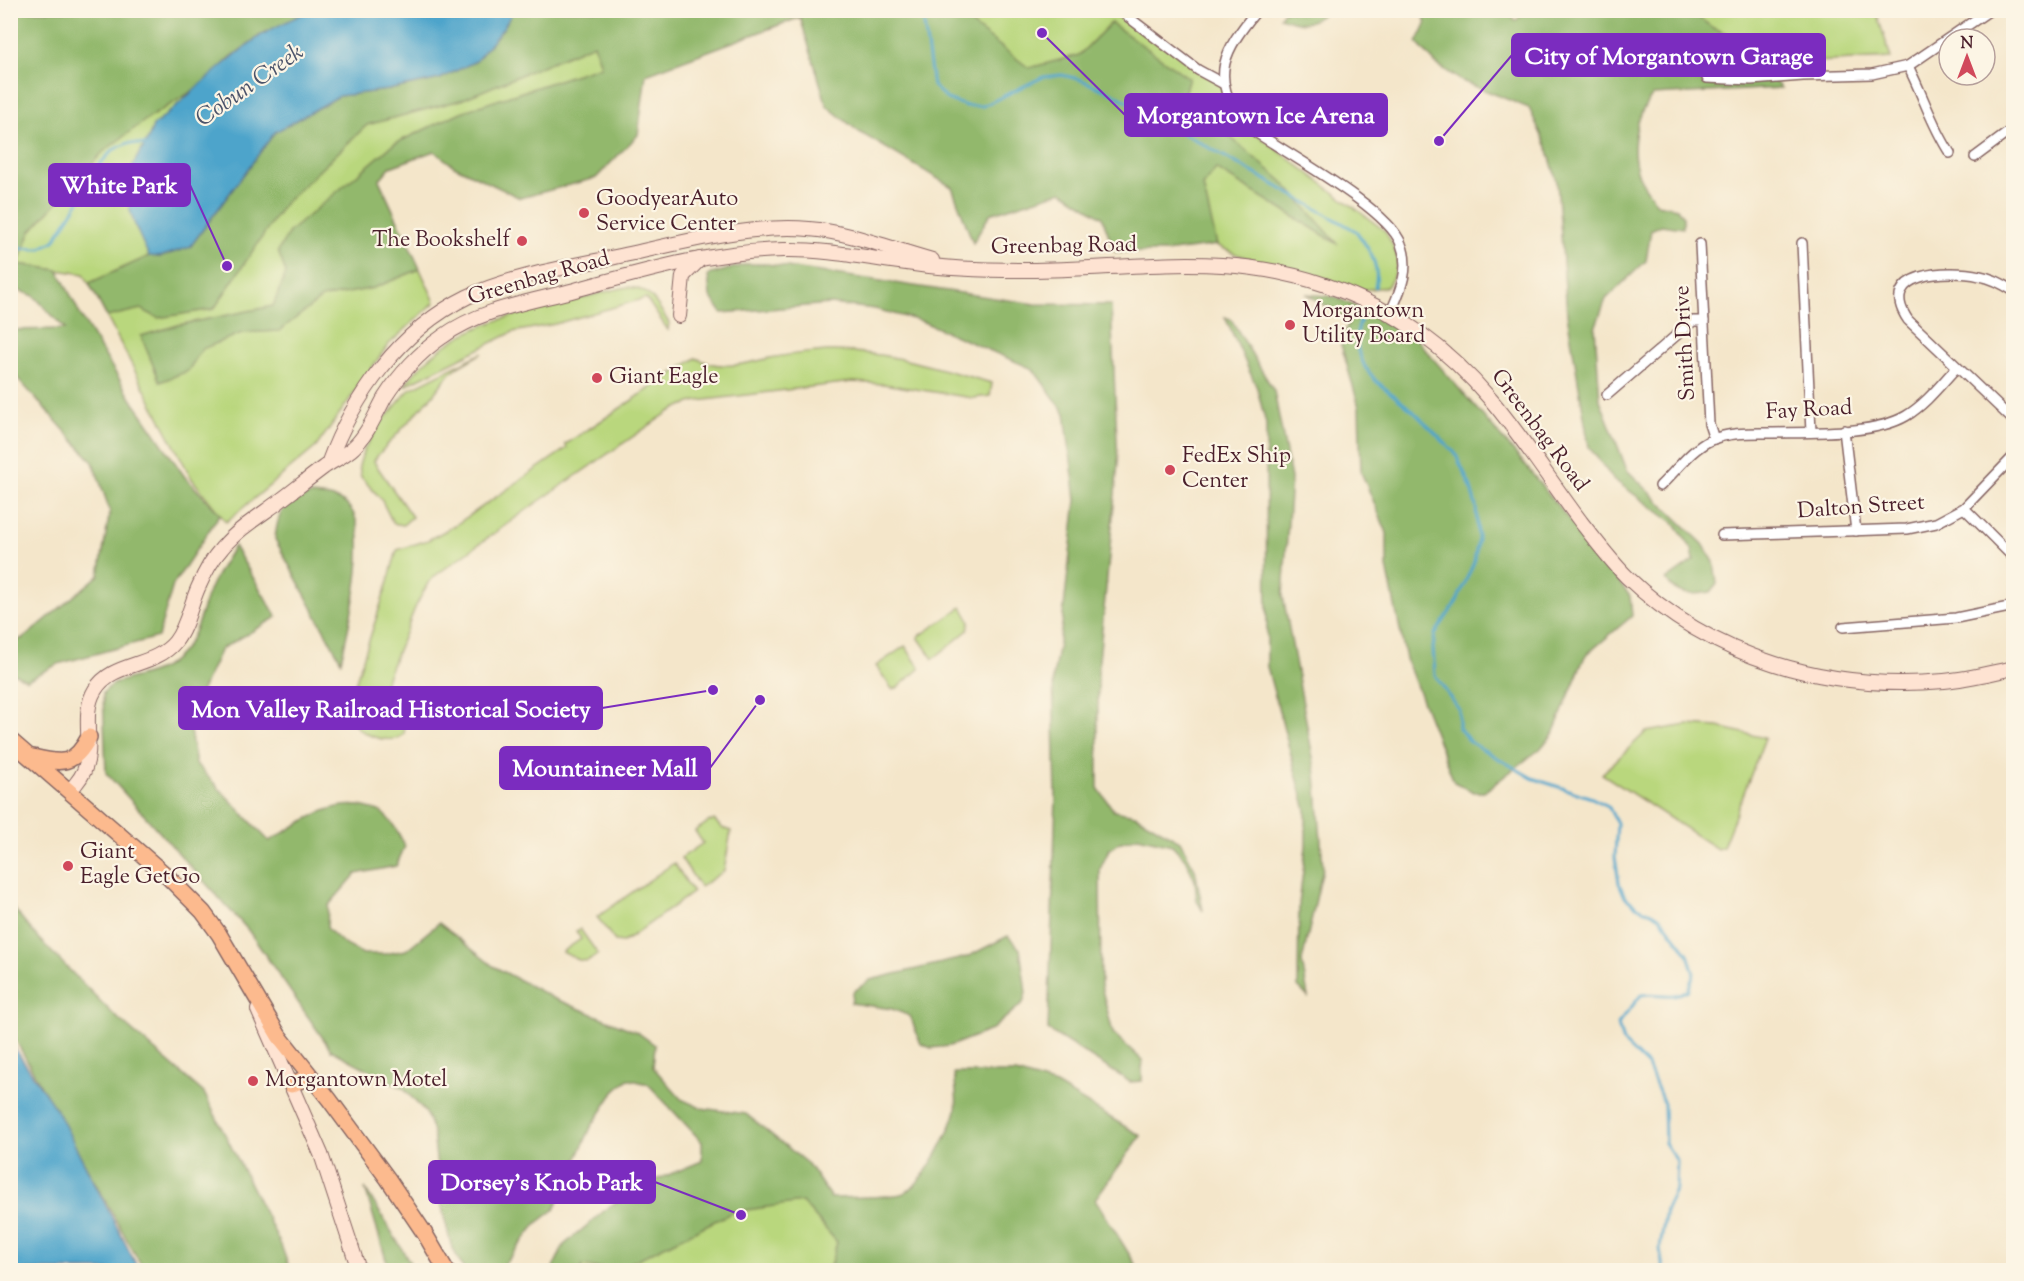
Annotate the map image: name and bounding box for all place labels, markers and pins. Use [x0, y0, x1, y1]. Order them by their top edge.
callout: City of Morgantown Garage [1512, 34, 1825, 76]
callout: Morgantown Ice Arena [1125, 94, 1387, 136]
callout: White Park [49, 164, 190, 206]
place label: GoodyearAuto Service Center [596, 184, 738, 241]
marker: GoodyearAuto Service Center [577, 206, 591, 220]
place label: The Bookshelf [372, 225, 511, 257]
marker: The Bookshelf [515, 234, 529, 248]
place label: Morgantown Utility Board [1302, 296, 1426, 353]
marker: Morgantown Utility Board [1283, 318, 1297, 332]
place label: Giant Eagle [609, 362, 718, 394]
marker: Giant Eagle [590, 371, 604, 385]
place label: FedEx Ship Center [1182, 441, 1291, 498]
marker: FedEx Ship Center [1163, 463, 1177, 477]
callout: Mon Valley Railroad Historical Society [179, 687, 602, 729]
callout: Mountaineer Mall [500, 747, 710, 789]
place label: Giant Eagle GetGo [80, 837, 200, 894]
marker: Giant Eagle GetGo [61, 859, 75, 873]
place label: Morgantown Motel [265, 1065, 448, 1097]
marker: Morgantown Motel [246, 1074, 260, 1088]
callout: Dorsey's Knob Park [429, 1161, 655, 1203]

